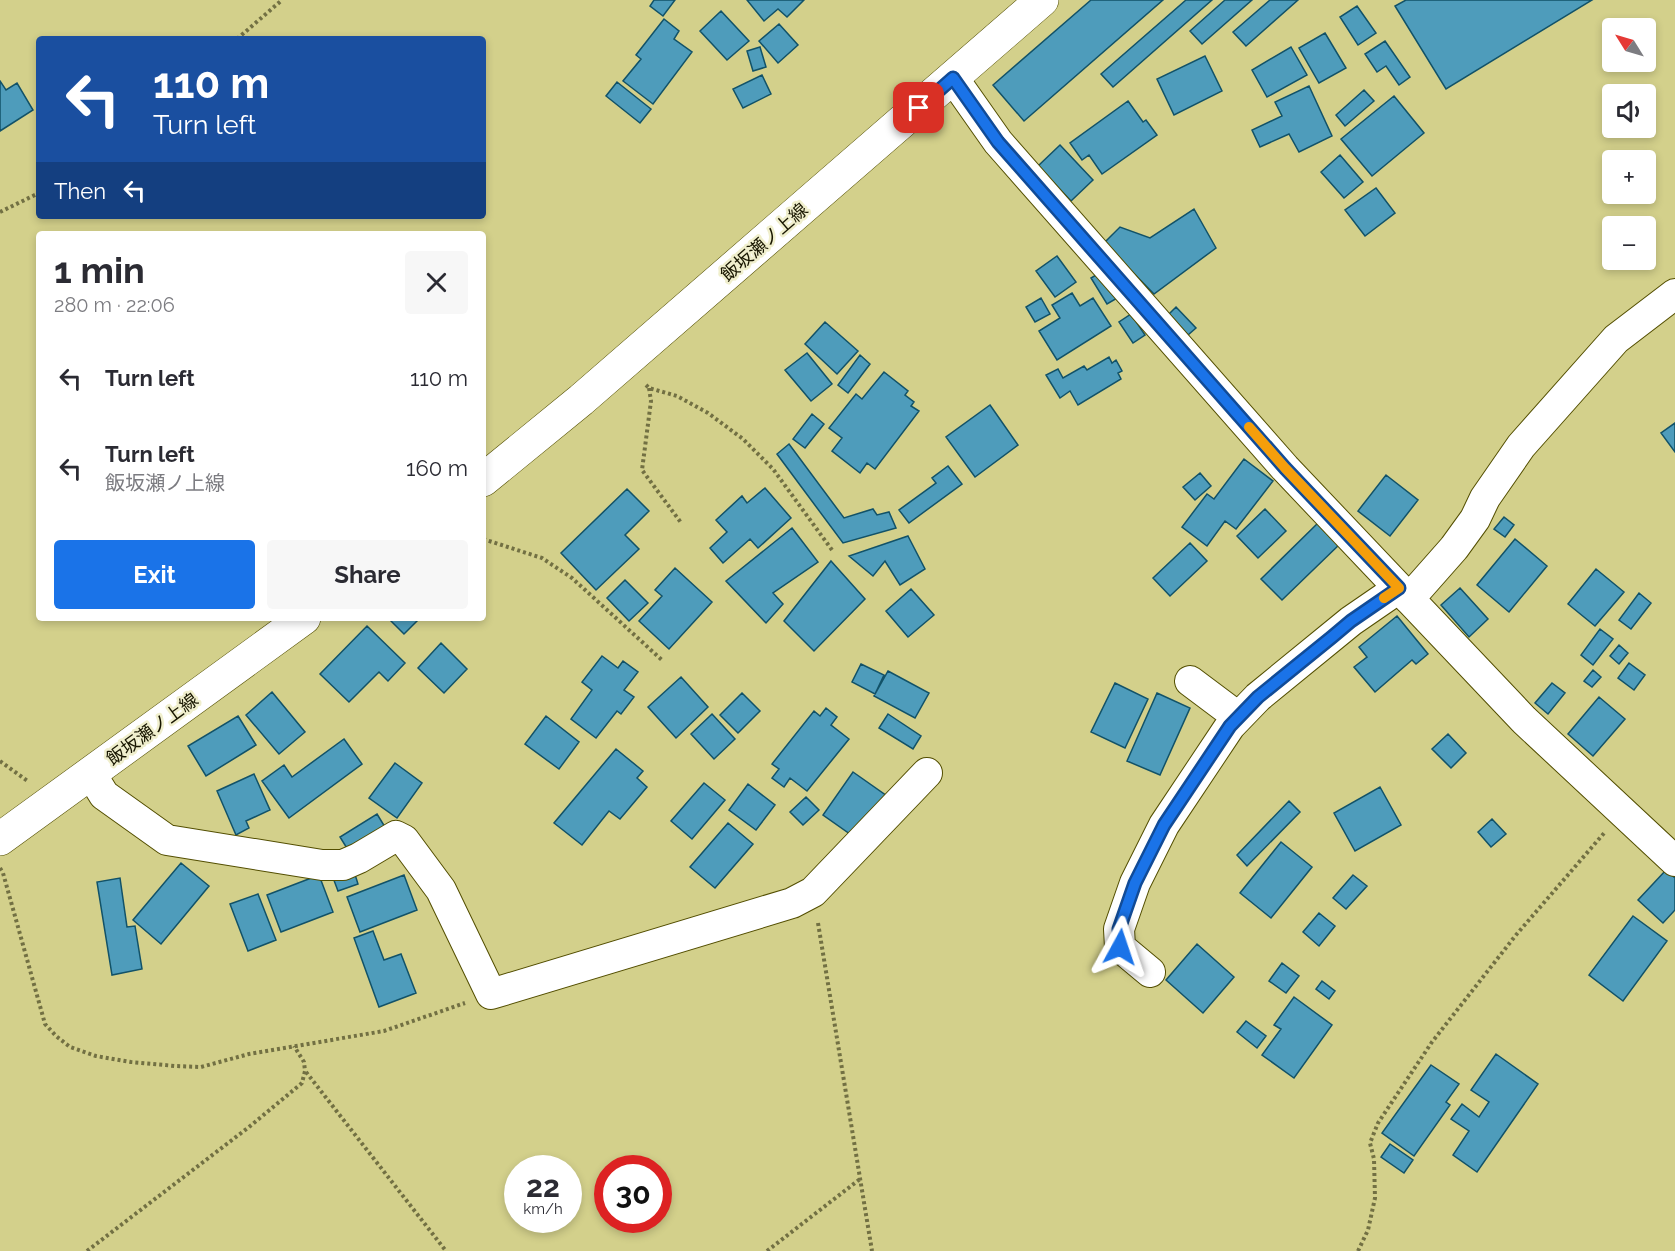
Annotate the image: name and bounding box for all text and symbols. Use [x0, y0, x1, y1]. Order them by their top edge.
north arrow [1602, 18, 1656, 72]
map controls [1602, 18, 1656, 270]
text: 110 m [153, 59, 269, 108]
icon: left [54, 60, 132, 138]
pin [893, 82, 944, 133]
button: sound [1602, 84, 1656, 138]
icon: arrive [902, 91, 935, 124]
text: Turn left [153, 109, 256, 140]
button: + [1602, 150, 1656, 204]
icon: left [118, 174, 151, 207]
text: Then [54, 178, 106, 204]
street label: 飯坂瀬ノ上線 [716, 199, 812, 285]
button: − [1602, 216, 1656, 270]
text: 1 min [54, 249, 145, 291]
button: close [405, 251, 468, 314]
text: 280 m · 22:06 [54, 293, 175, 317]
icon: left [54, 362, 87, 395]
text: Turn left [105, 365, 195, 391]
text: 110 m [410, 365, 468, 391]
text: Turn left [105, 441, 195, 467]
icon: left [54, 452, 87, 485]
text: 160 m [406, 455, 468, 481]
text: 飯坂瀬ノ上線 [105, 471, 225, 495]
button: Exit [54, 540, 255, 609]
button: Share [267, 540, 468, 609]
street label: 飯坂瀬ノ上線 [102, 689, 202, 769]
position arrow [1088, 915, 1152, 979]
speed limit sign: 30 [594, 1155, 672, 1233]
text: 22 [526, 1169, 560, 1204]
text: km/h [523, 1200, 563, 1218]

